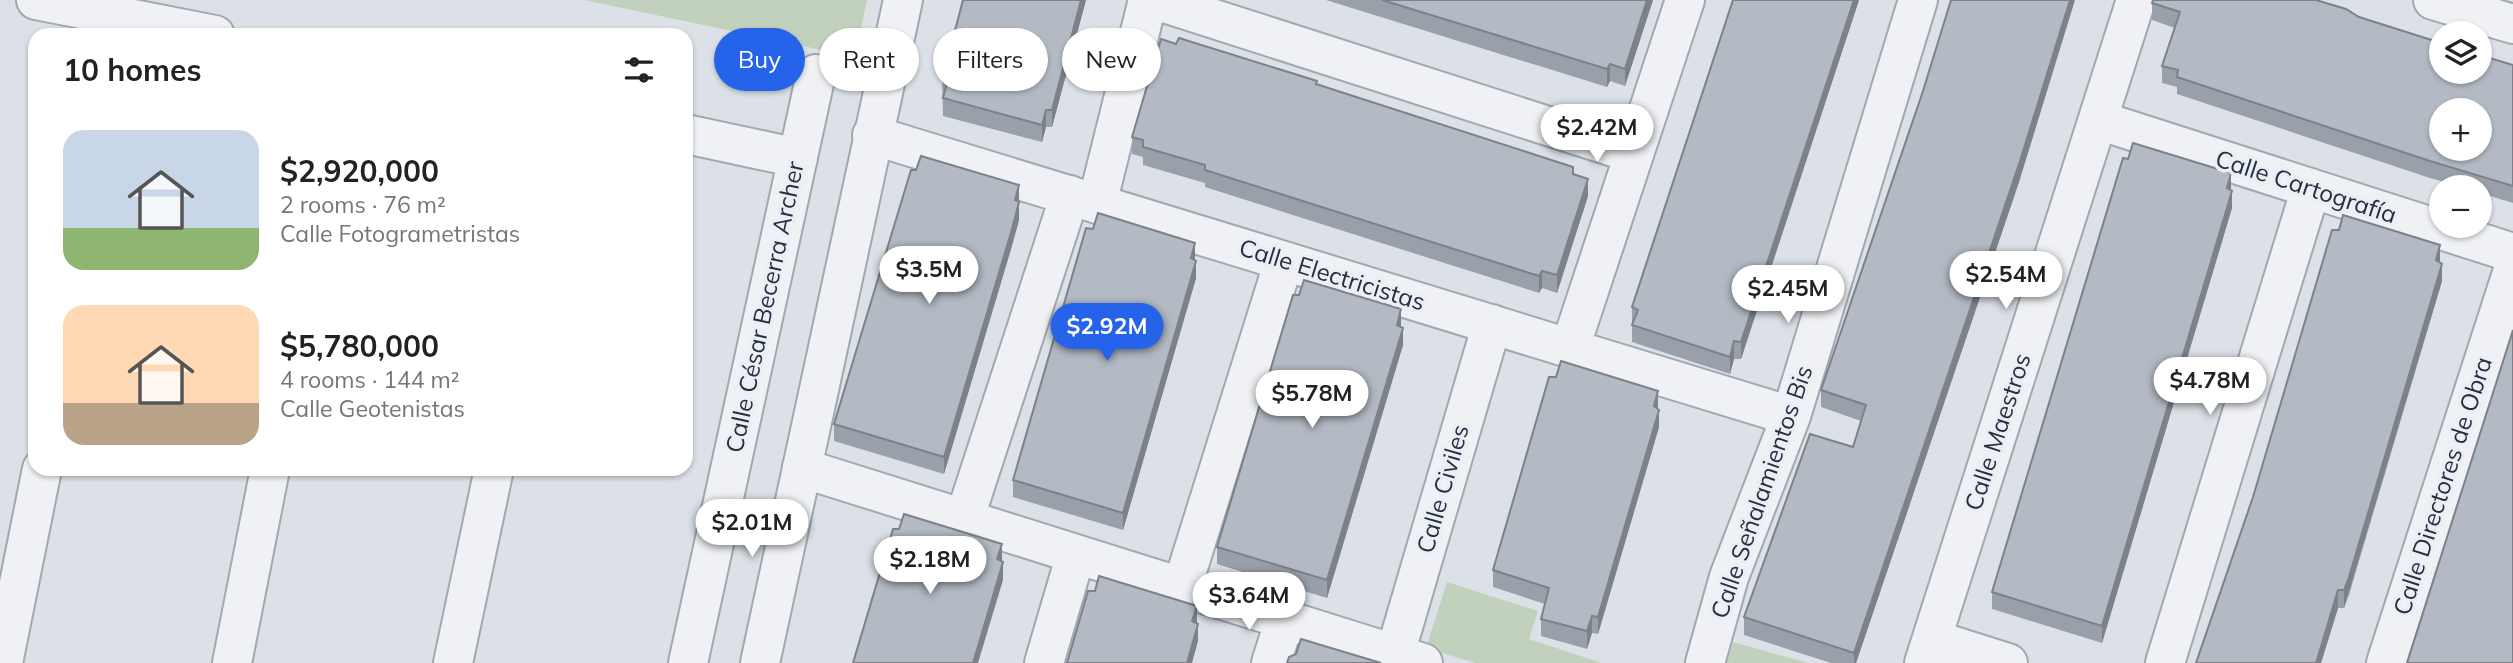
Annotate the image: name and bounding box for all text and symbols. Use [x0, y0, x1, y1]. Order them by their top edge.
map controls [2429, 21, 2492, 238]
button: layers [2429, 21, 2492, 84]
chip: Buy [714, 28, 805, 91]
chip: Rent [819, 28, 919, 91]
chip: Filters [933, 28, 1048, 91]
chip: New [1062, 28, 1161, 91]
text: 10 homes [63, 51, 202, 89]
icon: filters [620, 51, 658, 89]
button: + [2429, 98, 2492, 161]
pin: $2.42M [1540, 104, 1654, 164]
text: $2.42M [1557, 112, 1637, 141]
street label: Calle Cartografía [2212, 143, 2401, 229]
text: $2,920,000 [280, 152, 439, 190]
icon: home [119, 158, 203, 242]
street label: Calle César Becerra Archer [718, 158, 810, 455]
button: − [2429, 175, 2492, 238]
text: 2 rooms · 76 m² [280, 190, 446, 219]
text: Calle Fotogrametristas [280, 219, 520, 248]
street label: Calle Electricistas [1236, 232, 1429, 317]
pin: $3.5M [880, 246, 978, 306]
pin: $2.54M [1949, 252, 2063, 311]
text: $3.5M [895, 254, 963, 283]
text: $2.54M [1966, 259, 2046, 288]
pin: $2.45M [1731, 266, 1845, 325]
text: $2.45M [1748, 273, 1828, 302]
pin: $2.92M [1050, 304, 1164, 363]
text: $2.92M [1067, 311, 1147, 340]
text: $5,780,000 [280, 327, 439, 365]
icon: home [119, 333, 203, 417]
street label: Calle Maestros [1958, 349, 2037, 514]
street label: Calle Directores de Obra [2386, 353, 2498, 619]
pin: $4.78M [2153, 358, 2267, 417]
street label: Calle Señalamientos Bis [1704, 361, 1818, 622]
text: 4 rooms · 144 m² [280, 365, 460, 394]
text: $4.78M [2170, 365, 2250, 394]
pin: $5.78M [1255, 370, 1369, 430]
text: $5.78M [1272, 378, 1352, 407]
text: Calle Geotenistas [280, 394, 465, 423]
street label: Calle Civiles [1409, 421, 1475, 557]
pin: $2.01M [695, 500, 809, 559]
text: $2.01M [712, 507, 792, 536]
pin: $2.18M [873, 536, 987, 596]
text: $2.18M [890, 544, 970, 573]
pin: $3.64M [1192, 572, 1306, 632]
text: $3.64M [1209, 580, 1289, 609]

